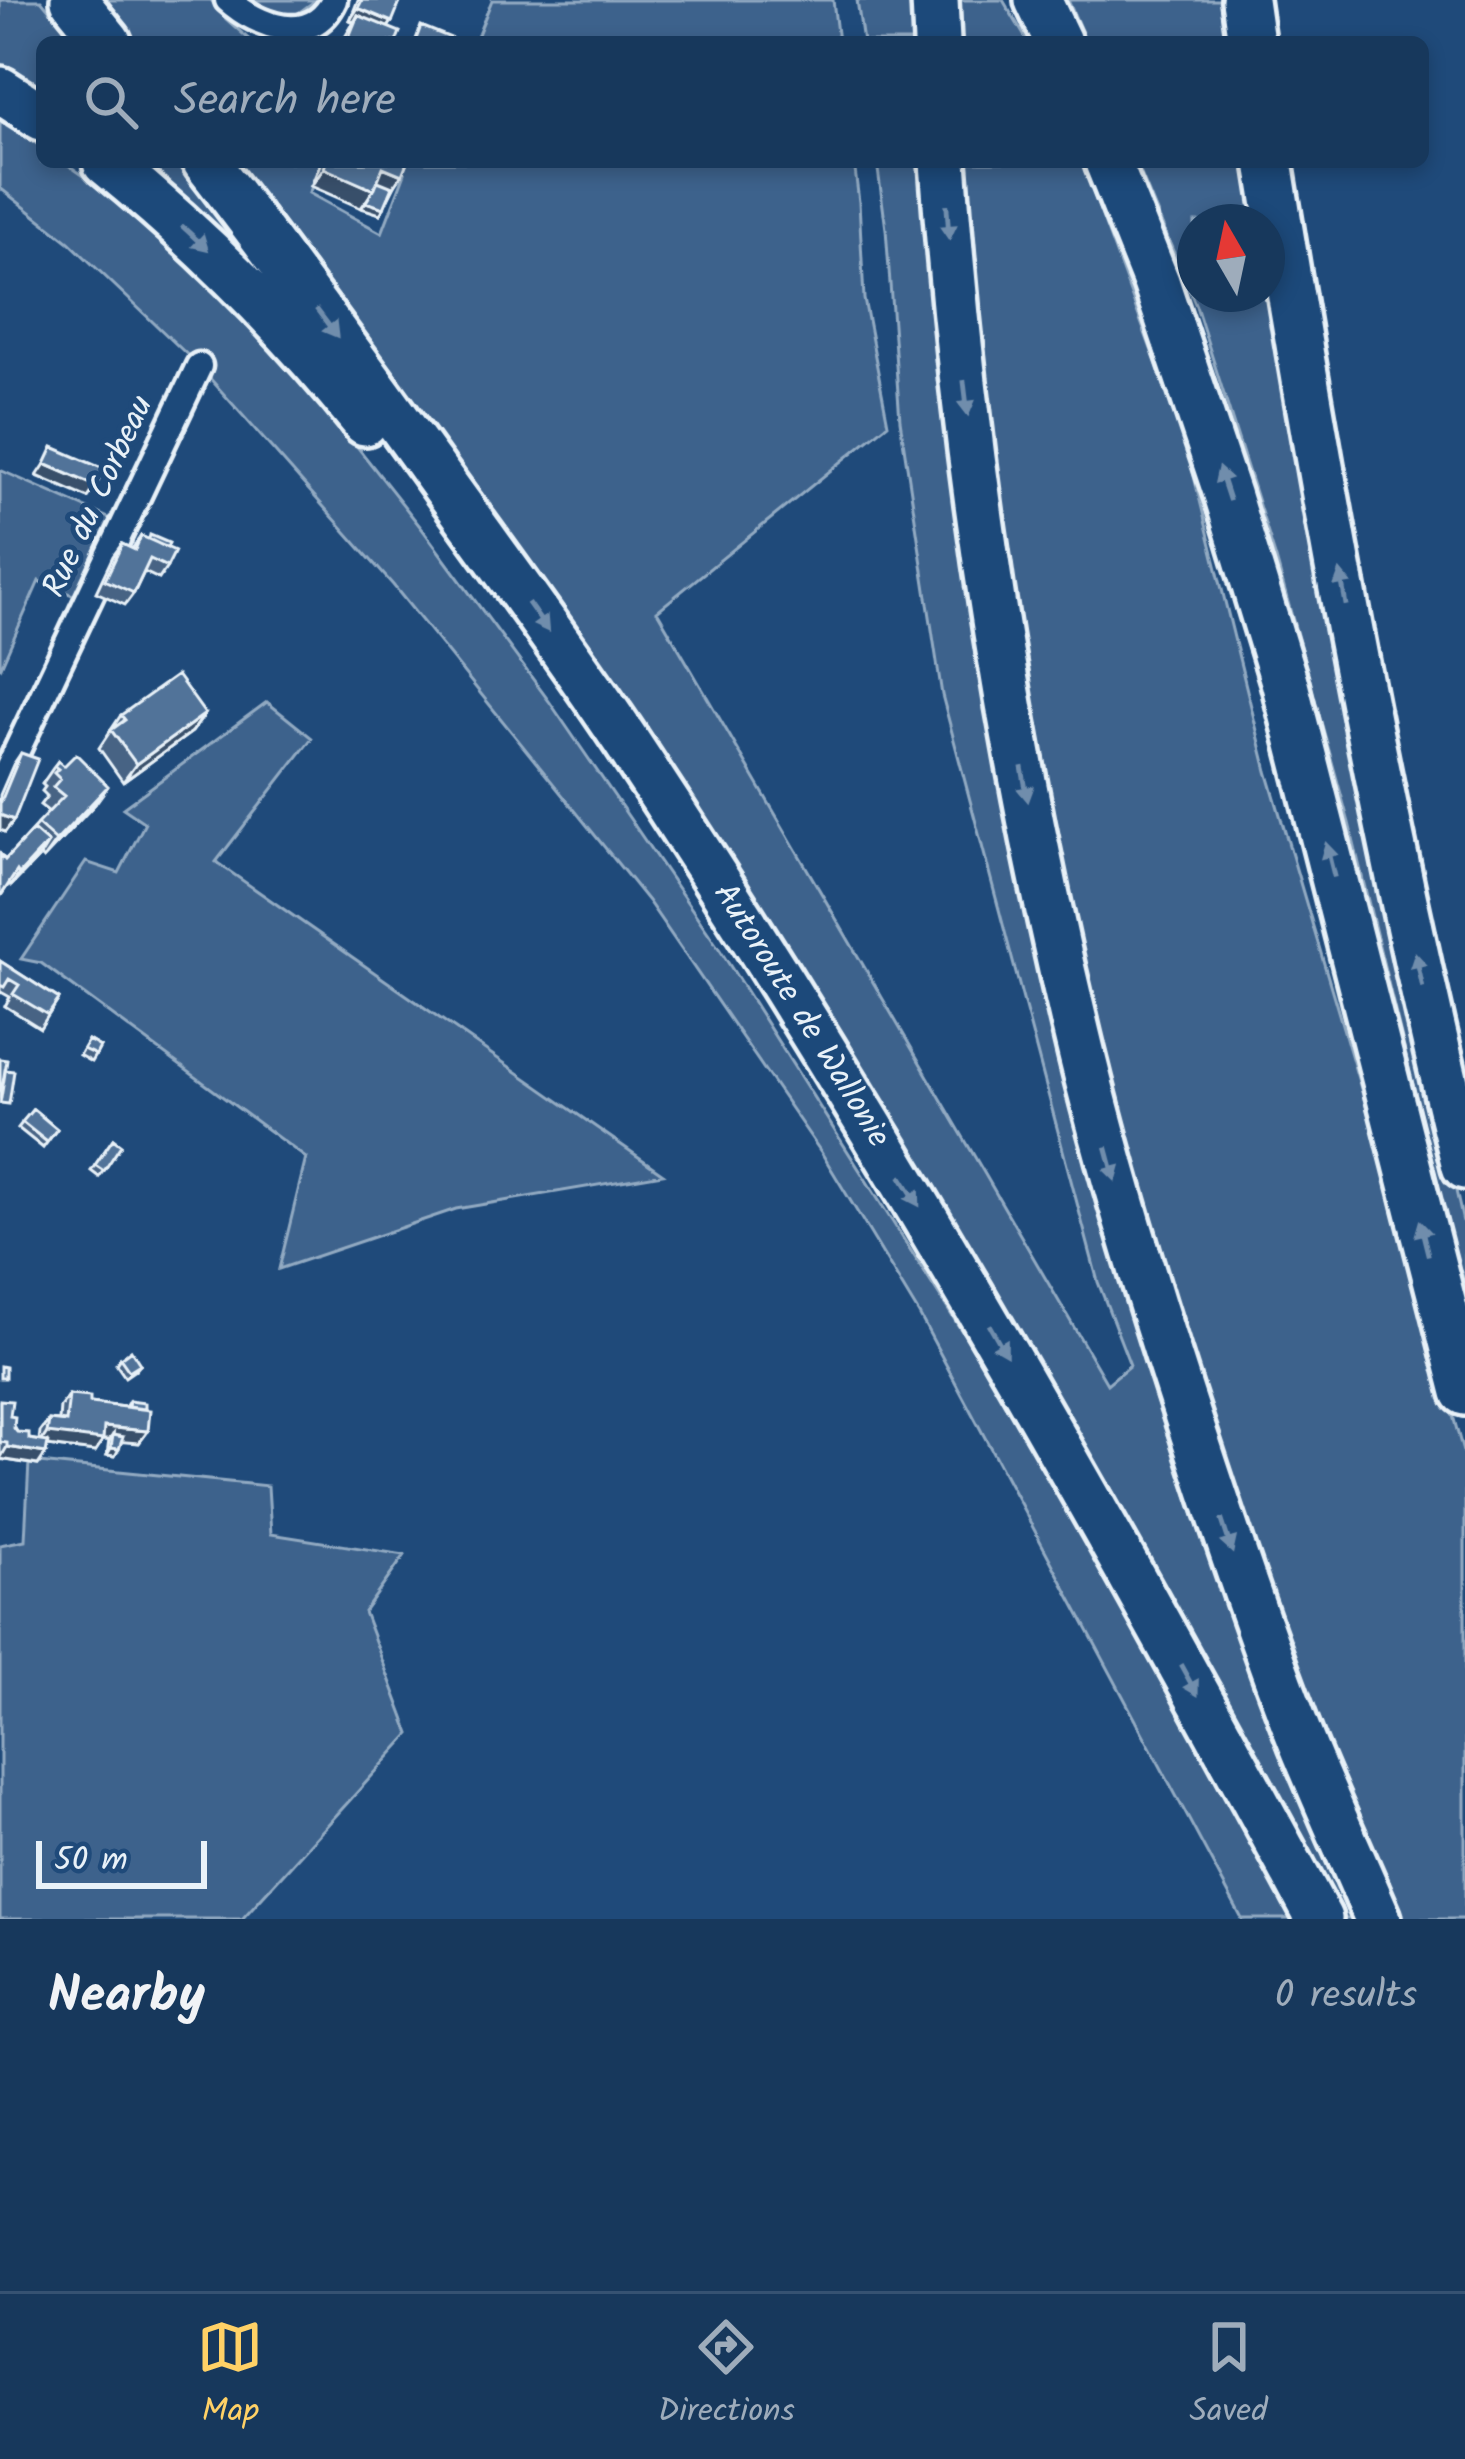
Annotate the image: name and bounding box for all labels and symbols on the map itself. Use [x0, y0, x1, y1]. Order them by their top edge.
one-way arrow [938, 204, 957, 241]
north arrow [1177, 204, 1285, 312]
one-way arrow [180, 223, 209, 251]
one-way arrow [314, 307, 338, 338]
one-way arrow [957, 380, 976, 418]
street label: Rue du Corbeau [29, 387, 169, 607]
one-way arrow [1214, 466, 1232, 502]
one-way arrow [1333, 568, 1352, 606]
one-way arrow [526, 601, 550, 633]
one-way arrow [1016, 766, 1035, 803]
one-way arrow [1320, 841, 1339, 878]
street label: Autoroute de Wallonie [699, 872, 904, 1158]
one-way arrow [1409, 951, 1428, 989]
one-way arrow [1103, 1146, 1122, 1183]
one-way arrow [899, 1174, 920, 1208]
one-way arrow [1414, 1219, 1433, 1256]
one-way arrow [986, 1323, 1007, 1357]
one-way arrow [1218, 1518, 1237, 1555]
one-way arrow [1178, 1662, 1199, 1697]
scale bar [36, 1835, 207, 1888]

